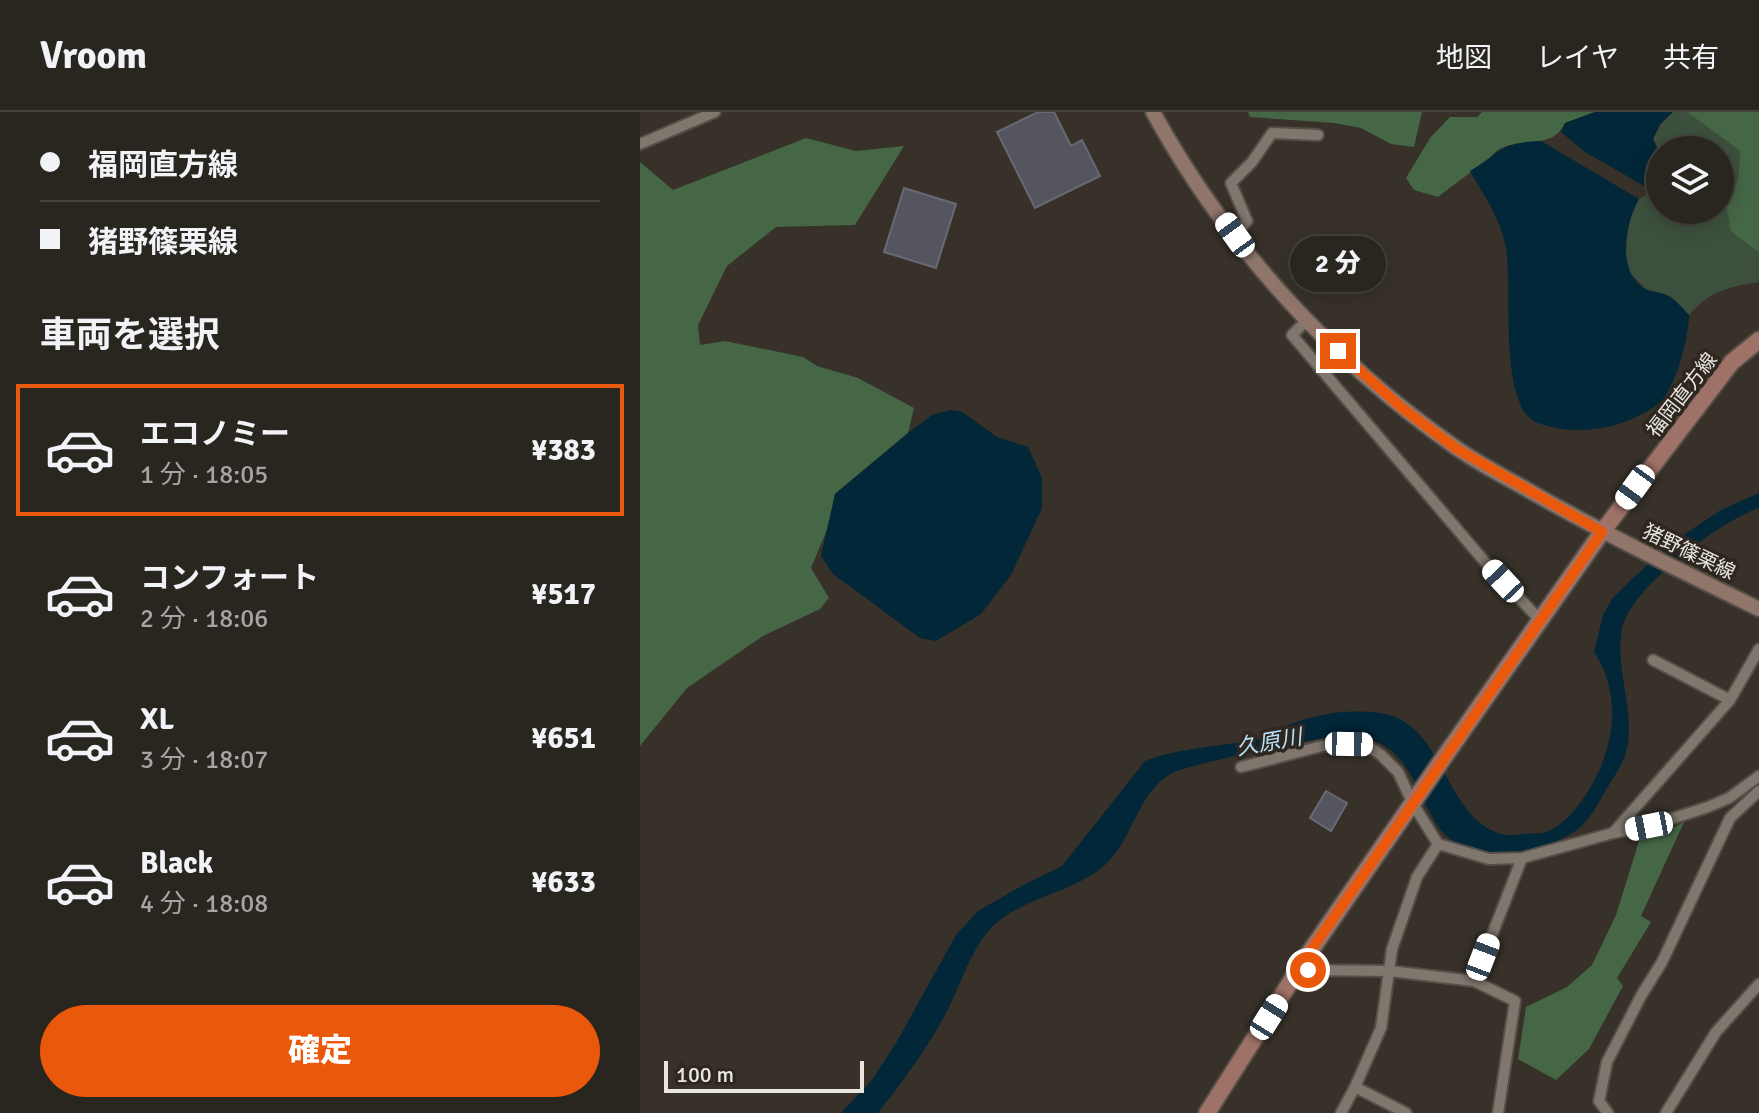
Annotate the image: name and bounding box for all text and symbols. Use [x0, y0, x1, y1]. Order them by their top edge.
text: Vroom [40, 32, 147, 79]
text: 地図 [1436, 41, 1492, 75]
text: レイヤ [1536, 41, 1619, 75]
text: 共有 [1663, 41, 1719, 75]
map controls [1646, 136, 1734, 224]
button: layers [1646, 136, 1734, 224]
text: 福岡直方線 [88, 147, 238, 184]
car [1211, 209, 1259, 261]
text: 猪野篠栗線 [88, 224, 238, 261]
callout: 2 分 [1290, 235, 1386, 291]
text: 2 分 [1315, 248, 1361, 280]
text: 車両を選択 [40, 313, 220, 358]
route end [1320, 333, 1356, 369]
street label: 福岡直方線 [1641, 348, 1723, 442]
icon: car [44, 414, 116, 486]
text: エコノミー [140, 416, 290, 453]
text: ¥383 [531, 432, 596, 469]
text: 1 分 · 18:05 [140, 459, 268, 491]
car [1611, 461, 1659, 513]
street label: 猪野篠栗線 [1639, 519, 1739, 585]
car [1478, 555, 1528, 607]
icon: car [44, 558, 116, 630]
text: コンフォート [140, 560, 319, 597]
text: ¥517 [531, 576, 596, 613]
text: 2 分 · 18:06 [140, 603, 268, 635]
text: XL [140, 701, 174, 738]
icon: car [44, 702, 116, 774]
text: ¥651 [531, 720, 596, 757]
water label: 久原川 [1234, 723, 1306, 761]
car [1325, 732, 1373, 756]
text: 3 分 · 18:07 [140, 744, 268, 776]
car [1623, 810, 1675, 842]
text: Black [140, 845, 213, 882]
icon: car [44, 846, 116, 918]
text: ¥633 [531, 864, 596, 901]
text: 4 分 · 18:08 [140, 888, 268, 920]
car [1463, 930, 1503, 984]
route start [1290, 952, 1326, 988]
car [1246, 990, 1292, 1044]
button: 確定 [40, 1005, 600, 1097]
scale bar [664, 1057, 864, 1093]
text: 100 m [676, 1061, 734, 1088]

